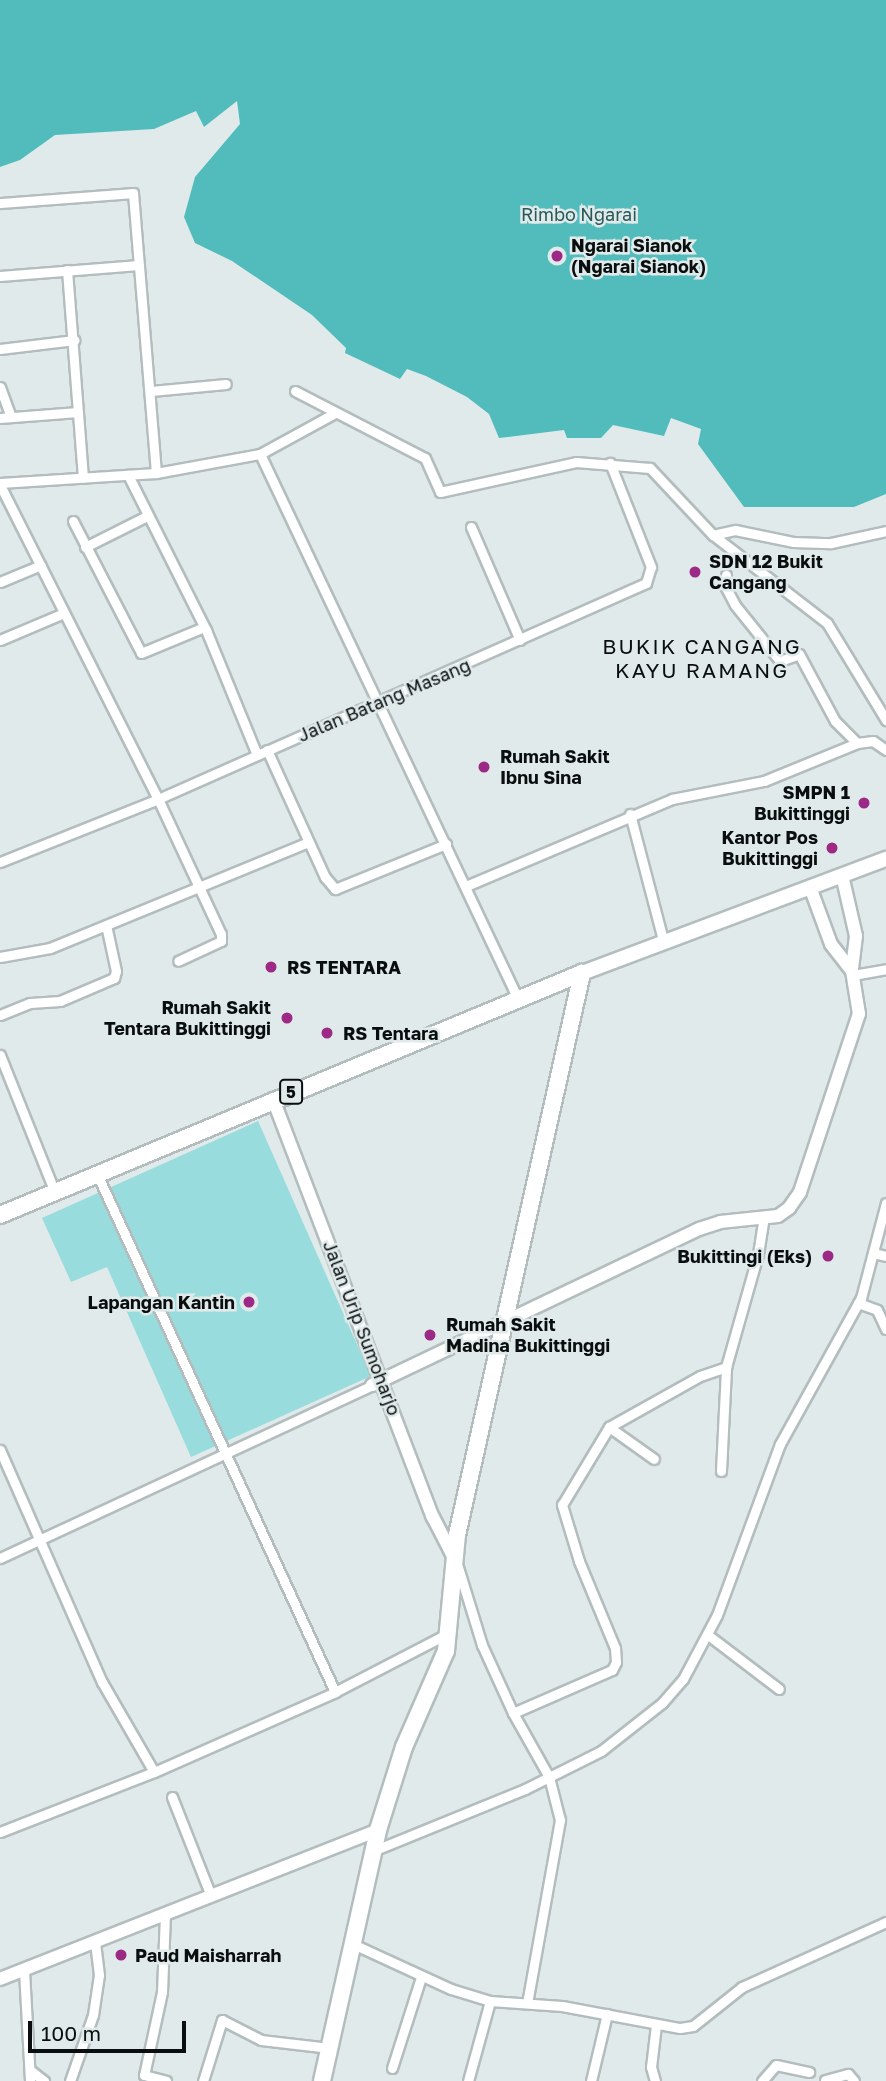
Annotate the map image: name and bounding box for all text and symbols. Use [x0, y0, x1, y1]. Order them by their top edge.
park label: Rimbo Ngarai [521, 203, 637, 225]
place label: Ngarai Sianok (Ngarai Sianok) [571, 235, 706, 278]
marker: Ngarai Sianok (Ngarai Sianok) [549, 248, 565, 264]
place label: SDN 12 Bukit Cangang [709, 551, 823, 594]
marker: SDN 12 Bukit Cangang [687, 564, 703, 580]
district label: BUKIK CANGANG KAYU RAMANG [604, 633, 800, 683]
street label: Jalan Batang Masang [295, 654, 473, 746]
place label: Rumah Sakit Ibnu Sina [500, 746, 610, 788]
marker: Rumah Sakit Ibnu Sina [474, 757, 494, 777]
place label: SMPN 1 Bukittinggi [754, 782, 850, 824]
marker: SMPN 1 Bukittinggi [856, 795, 872, 811]
place label: Kantor Pos Bukittinggi [722, 827, 818, 870]
marker: Kantor Pos Bukittinggi [824, 840, 840, 856]
place label: RS TENTARA [287, 956, 401, 978]
marker: RS TENTARA [261, 957, 281, 977]
place label: Rumah Sakit Tentara Bukittinggi [104, 997, 271, 1040]
marker: Rumah Sakit Tentara Bukittinggi [277, 1008, 297, 1028]
place label: RS Tentara [343, 1022, 438, 1044]
marker: RS Tentara [317, 1023, 337, 1043]
road number: 5 [279, 1080, 303, 1104]
street label: Jalan Urip Sumoharjo [319, 1238, 405, 1418]
place label: Bukittingi (Eks) [677, 1245, 812, 1267]
marker: Bukittingi (Eks) [818, 1246, 838, 1266]
place label: Lapangan Kantin [88, 1291, 235, 1313]
marker: Lapangan Kantin [241, 1294, 257, 1310]
place label: Rumah Sakit Madina Bukittinggi [446, 1314, 610, 1356]
marker: Rumah Sakit Madina Bukittinggi [420, 1325, 440, 1345]
place label: Paud Maisharrah [135, 1944, 281, 1966]
marker: Paud Maisharrah [113, 1947, 129, 1963]
scale bar [32, 2008, 189, 2052]
text: 100 m [41, 2020, 101, 2046]

